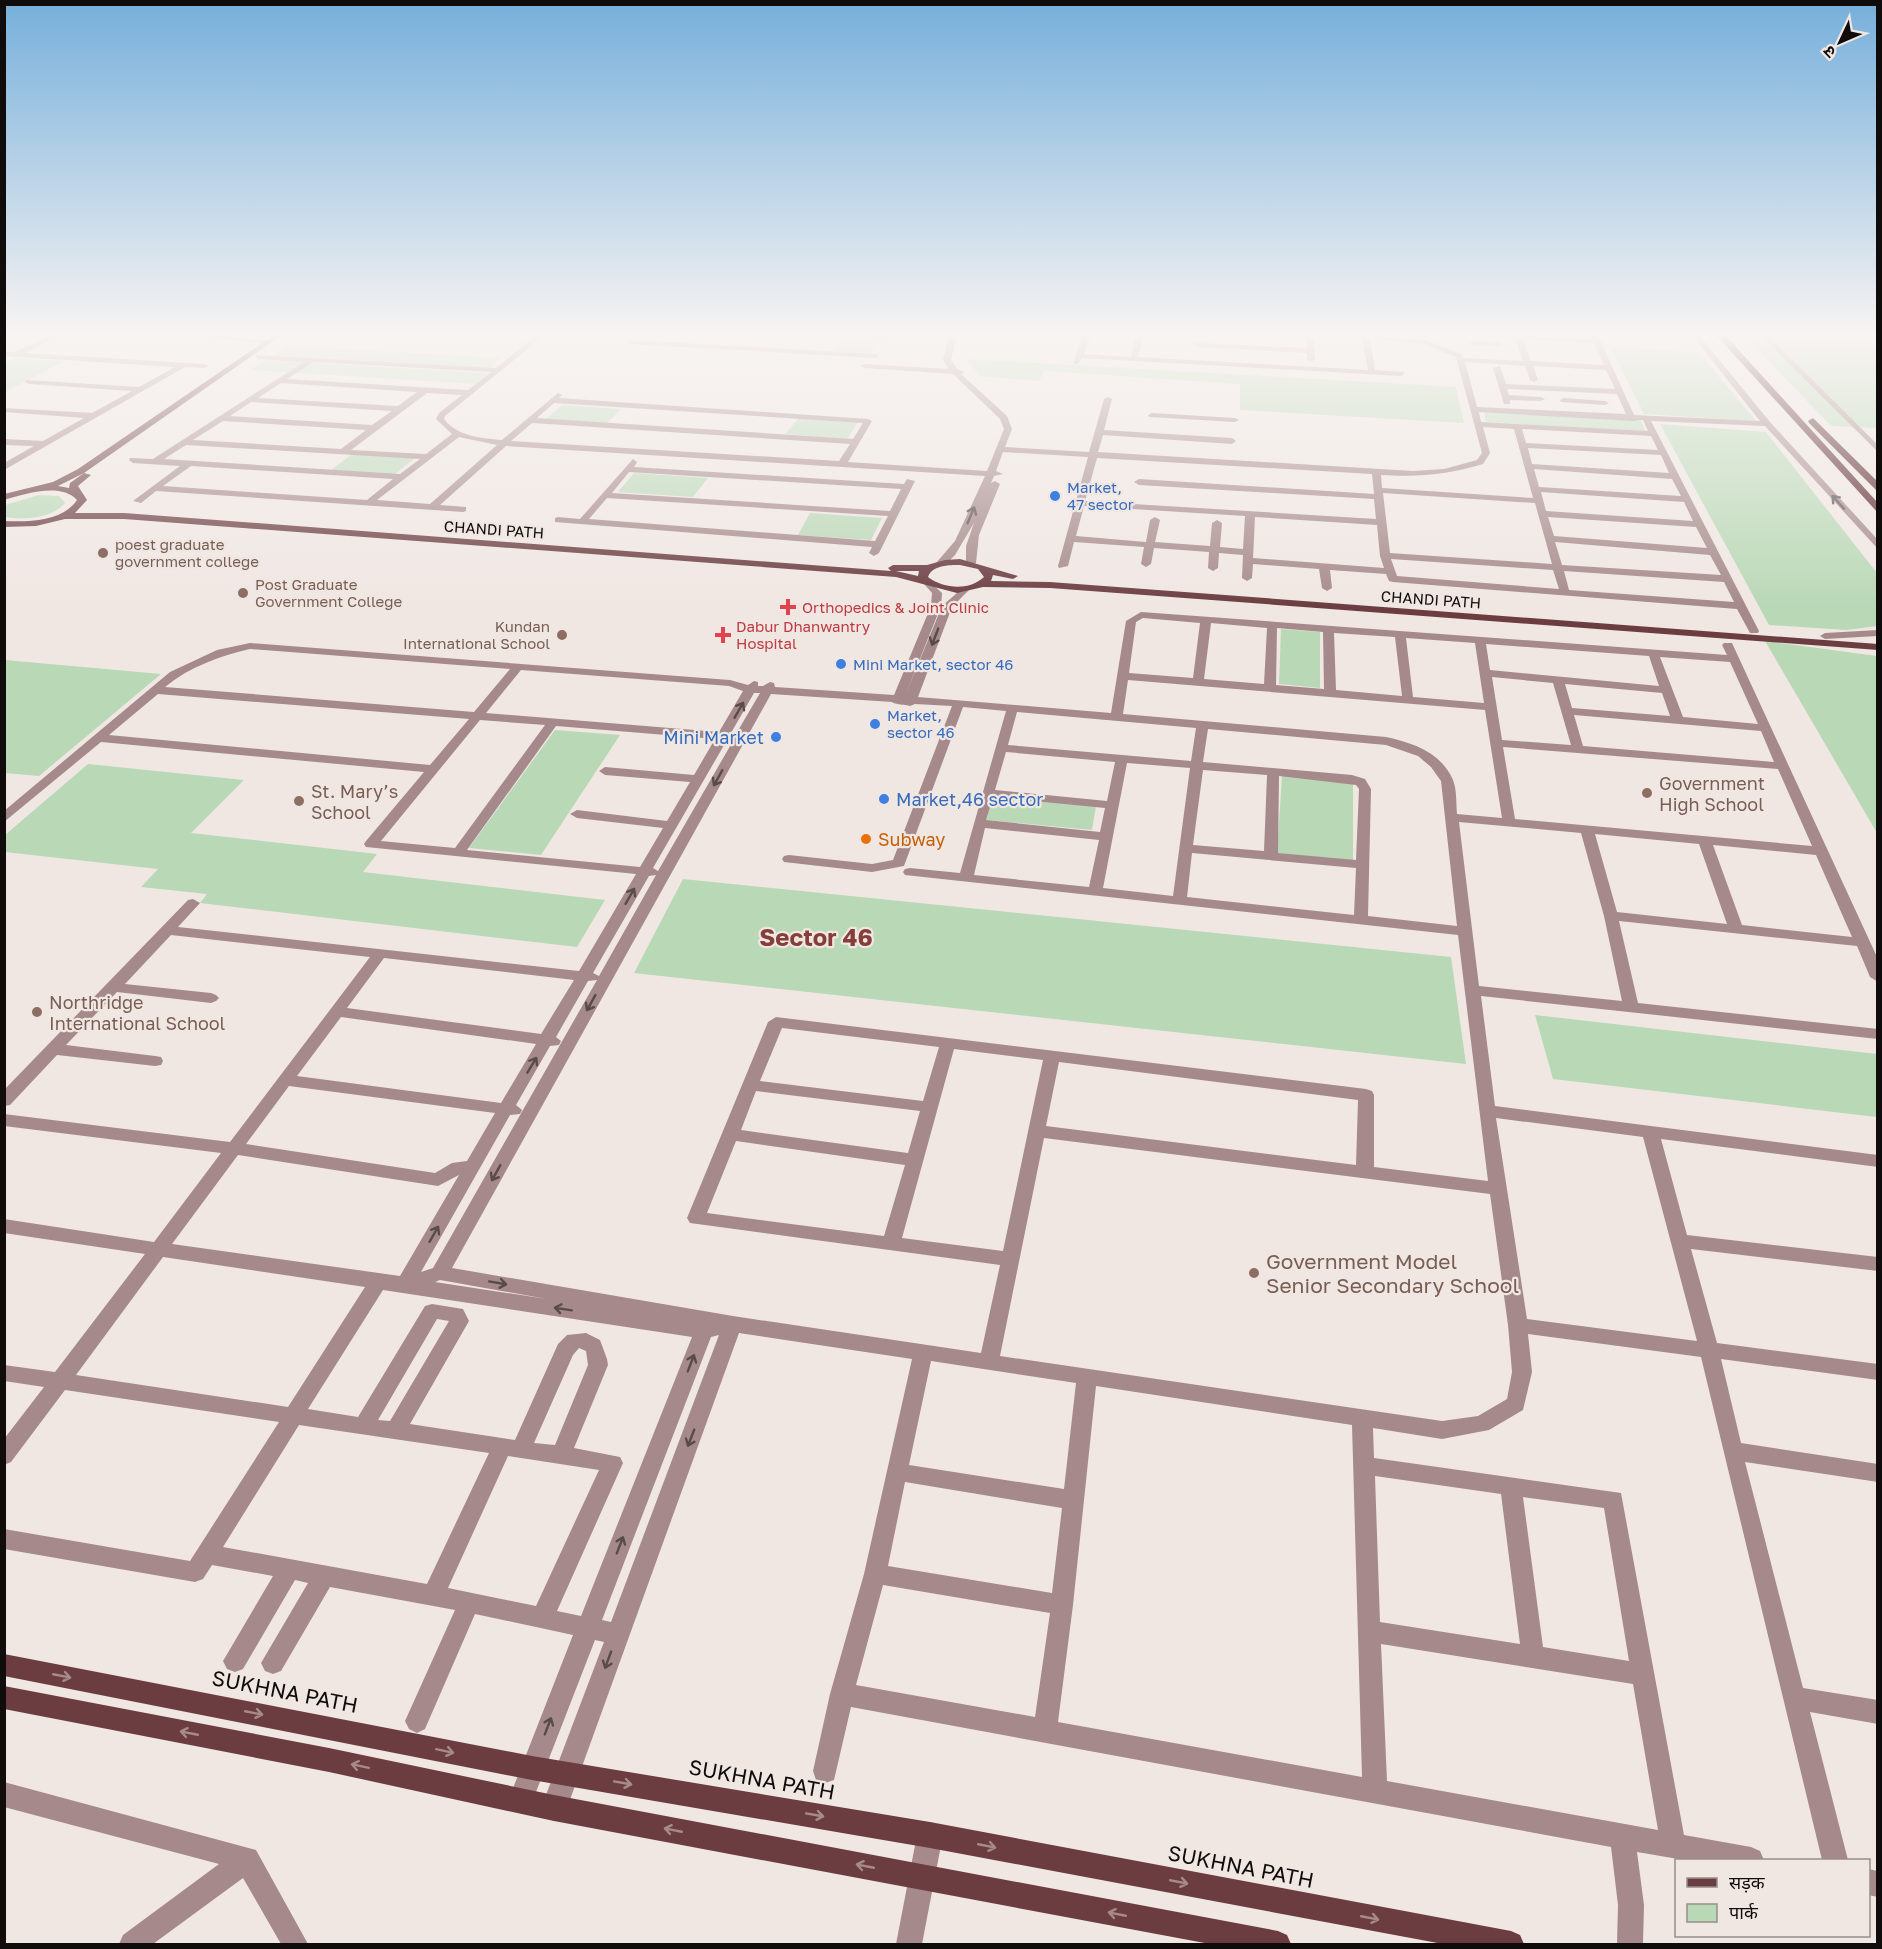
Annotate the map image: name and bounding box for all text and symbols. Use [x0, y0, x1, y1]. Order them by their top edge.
north arrow [1810, 12, 1870, 72]
text: उ [1818, 42, 1840, 63]
place label: Market, 47 sector [1067, 478, 1134, 513]
marker: Market, 47 sector [1048, 489, 1062, 503]
one-way arrow [1831, 495, 1845, 510]
one-way arrow [966, 506, 977, 524]
street label: CHANDI PATH [443, 517, 545, 541]
place label: poest graduate government college [115, 535, 259, 570]
marker: poest graduate government college [96, 546, 110, 560]
place label: Post Graduate Government College [255, 575, 403, 610]
marker: Post Graduate Government College [236, 586, 250, 600]
street label: CHANDI PATH [1380, 587, 1482, 611]
marker: Orthopedics & Joint Clinic [779, 598, 797, 616]
place label: Orthopedics & Joint Clinic [802, 598, 989, 616]
place label: Kundan International School [403, 617, 550, 652]
place label: Dabur Dhanwantry Hospital [736, 617, 871, 652]
marker: Dabur Dhanwantry Hospital [714, 626, 732, 644]
one-way arrow [928, 627, 939, 646]
marker: Kundan International School [555, 628, 569, 642]
place label: Mini Market, sector 46 [853, 655, 1013, 673]
marker: Mini Market, sector 46 [834, 657, 848, 671]
one-way arrow [733, 701, 745, 718]
place label: Market, sector 46 [887, 706, 955, 741]
marker: Market, sector 46 [868, 717, 882, 731]
place label: Mini Market [663, 726, 764, 748]
marker: Mini Market [769, 730, 783, 744]
one-way arrow [711, 769, 723, 786]
place label: Government High School [1659, 772, 1765, 815]
place label: St. Mary’s School [311, 780, 398, 823]
marker: Government High School [1640, 786, 1654, 800]
place label: Market,46 sector [896, 788, 1043, 810]
marker: Market,46 sector [877, 792, 891, 806]
marker: St. Mary’s School [292, 794, 306, 808]
place label: Subway [878, 828, 945, 850]
marker: Subway [859, 832, 873, 846]
one-way arrow [624, 888, 636, 905]
district label: Sector 46 [759, 922, 873, 951]
place label: Northridge International School [49, 991, 226, 1034]
one-way arrow [585, 995, 597, 1012]
marker: Northridge International School [30, 1005, 44, 1019]
one-way arrow [526, 1057, 538, 1074]
one-way arrow [490, 1164, 501, 1182]
one-way arrow [429, 1225, 441, 1242]
place label: Government Model Senior Secondary School [1266, 1248, 1519, 1298]
marker: Government Model Senior Secondary School [1247, 1266, 1261, 1280]
one-way arrow [487, 1278, 507, 1289]
one-way arrow [553, 1303, 573, 1314]
one-way arrow [686, 1355, 697, 1373]
one-way arrow [684, 1428, 695, 1446]
one-way arrow [615, 1536, 626, 1555]
one-way arrow [601, 1650, 612, 1668]
street label: SUKHNA PATH [210, 1664, 360, 1718]
one-way arrow [52, 1671, 71, 1682]
one-way arrow [243, 1708, 263, 1719]
one-way arrow [544, 1718, 555, 1736]
one-way arrow [180, 1727, 199, 1738]
one-way arrow [435, 1745, 454, 1757]
street label: SUKHNA PATH [687, 1753, 837, 1805]
one-way arrow [351, 1760, 370, 1772]
one-way arrow [612, 1778, 632, 1789]
one-way arrow [805, 1810, 824, 1821]
one-way arrow [664, 1824, 683, 1835]
street label: SUKHNA PATH [1166, 1839, 1316, 1893]
one-way arrow [977, 1841, 997, 1852]
legend [1675, 1859, 1870, 1937]
one-way arrow [855, 1860, 875, 1871]
text: सड़क [1729, 1871, 1766, 1893]
one-way arrow [1169, 1877, 1188, 1888]
text: पार्क [1729, 1901, 1759, 1923]
one-way arrow [1108, 1908, 1128, 1919]
one-way arrow [1360, 1913, 1380, 1924]

